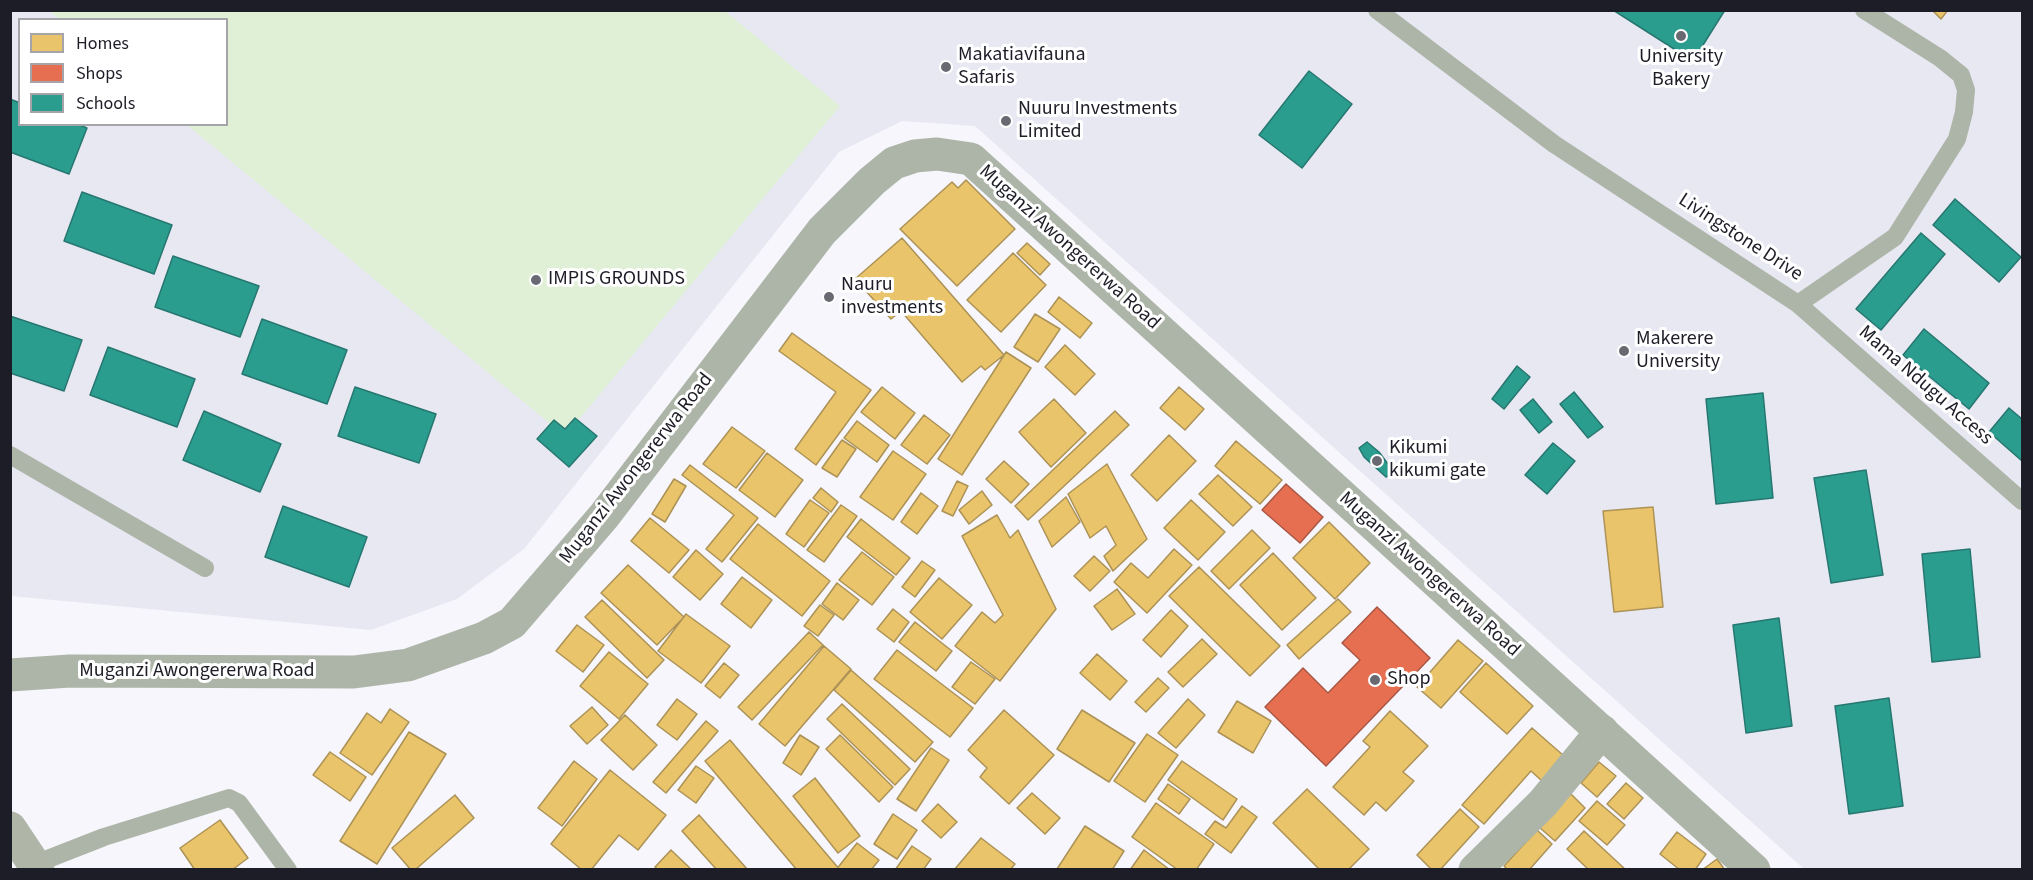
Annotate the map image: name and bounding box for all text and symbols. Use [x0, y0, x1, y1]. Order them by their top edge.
legend [18, 18, 228, 126]
marker: University Bakery [1674, 29, 1688, 43]
text: Homes [76, 31, 129, 56]
place label: Makatiavifauna Safaris [958, 44, 1086, 91]
place label: University Bakery [1639, 46, 1723, 93]
marker: Makatiavifauna Safaris [939, 60, 953, 74]
text: Shops [76, 61, 123, 86]
text: Schools [76, 91, 135, 116]
place label: Nuuru Investments Limited [1018, 98, 1177, 145]
marker: Nuuru Investments Limited [999, 114, 1013, 128]
street label: Muganzi Awongererwa Road [974, 160, 1164, 336]
street label: Livingstone Drive [1673, 189, 1807, 287]
place label: IMPIS GROUNDS [548, 268, 685, 292]
marker: IMPIS GROUNDS [529, 273, 543, 287]
place label: Nauru investments [841, 274, 943, 321]
marker: Nauru investments [822, 290, 836, 304]
street label: Mama Ndugu Access [1853, 321, 1997, 451]
place label: Makerere University [1636, 328, 1720, 375]
marker: Makerere University [1617, 344, 1631, 358]
street label: Muganzi Awongererwa Road [555, 369, 719, 569]
place label: Kikumi kikumi gate [1389, 437, 1486, 484]
marker: Kikumi kikumi gate [1370, 454, 1384, 468]
street label: Muganzi Awongererwa Road [1334, 487, 1524, 663]
street label: Muganzi Awongererwa Road [79, 660, 315, 684]
place label: Shop [1387, 668, 1430, 692]
marker: Shop [1368, 673, 1382, 687]

